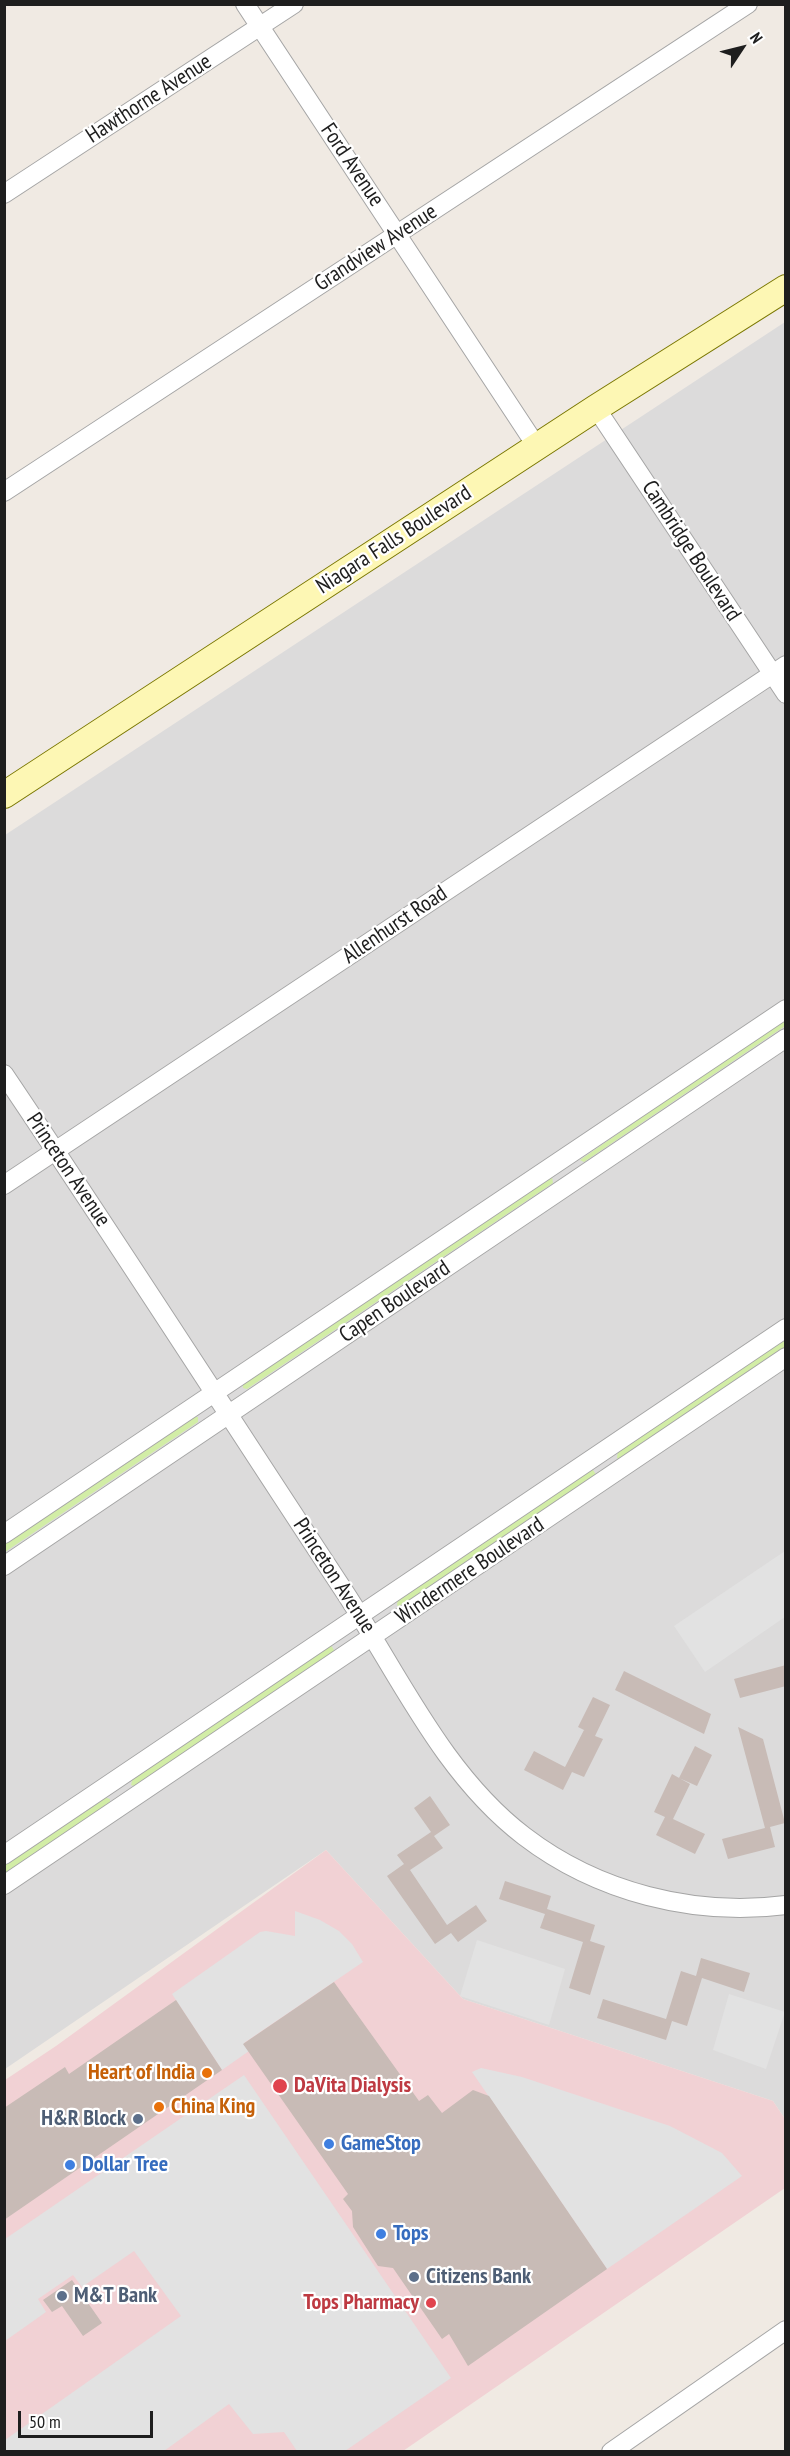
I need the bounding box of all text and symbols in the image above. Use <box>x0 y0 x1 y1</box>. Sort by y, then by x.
north arrow <box>712 18 772 78</box>
text: N <box>746 28 767 47</box>
street label: Hawthorne Avenue <box>81 49 217 149</box>
street label: Ford Avenue <box>315 118 389 212</box>
street label: Grandview Avenue <box>310 199 442 297</box>
street label: Cambridge Boulevard <box>636 476 746 626</box>
street label: Niagara Falls Boulevard <box>312 480 476 600</box>
street label: Allenhurst Road <box>338 880 452 970</box>
street label: Princeton Avenue <box>20 1108 116 1232</box>
street label: Capen Boulevard <box>335 1255 455 1349</box>
street label: Windermere Boulevard <box>391 1512 549 1630</box>
street label: Princeton Avenue <box>287 1514 381 1638</box>
place label: Heart of India <box>88 2060 195 2086</box>
marker: Heart of India <box>200 2066 214 2080</box>
place label: DaVita Dialysis <box>294 2073 411 2099</box>
marker: DaVita Dialysis <box>271 2077 289 2095</box>
place label: China King <box>171 2094 255 2120</box>
marker: China King <box>152 2100 166 2114</box>
place label: H&R Block <box>41 2106 126 2132</box>
marker: H&R Block <box>131 2112 145 2126</box>
place label: GameStop <box>341 2131 421 2157</box>
marker: GameStop <box>322 2137 336 2151</box>
place label: Dollar Tree <box>82 2152 168 2178</box>
marker: Dollar Tree <box>63 2158 77 2172</box>
place label: Tops <box>393 2221 428 2247</box>
marker: Tops <box>374 2227 388 2241</box>
place label: Citizens Bank <box>426 2264 531 2290</box>
marker: Citizens Bank <box>407 2270 421 2284</box>
place label: M&T Bank <box>74 2283 157 2309</box>
marker: M&T Bank <box>55 2289 69 2303</box>
place label: Tops Pharmacy <box>303 2290 419 2316</box>
marker: Tops Pharmacy <box>424 2296 438 2310</box>
scale bar <box>21 2399 156 2437</box>
text: 50 m <box>29 2410 61 2433</box>

